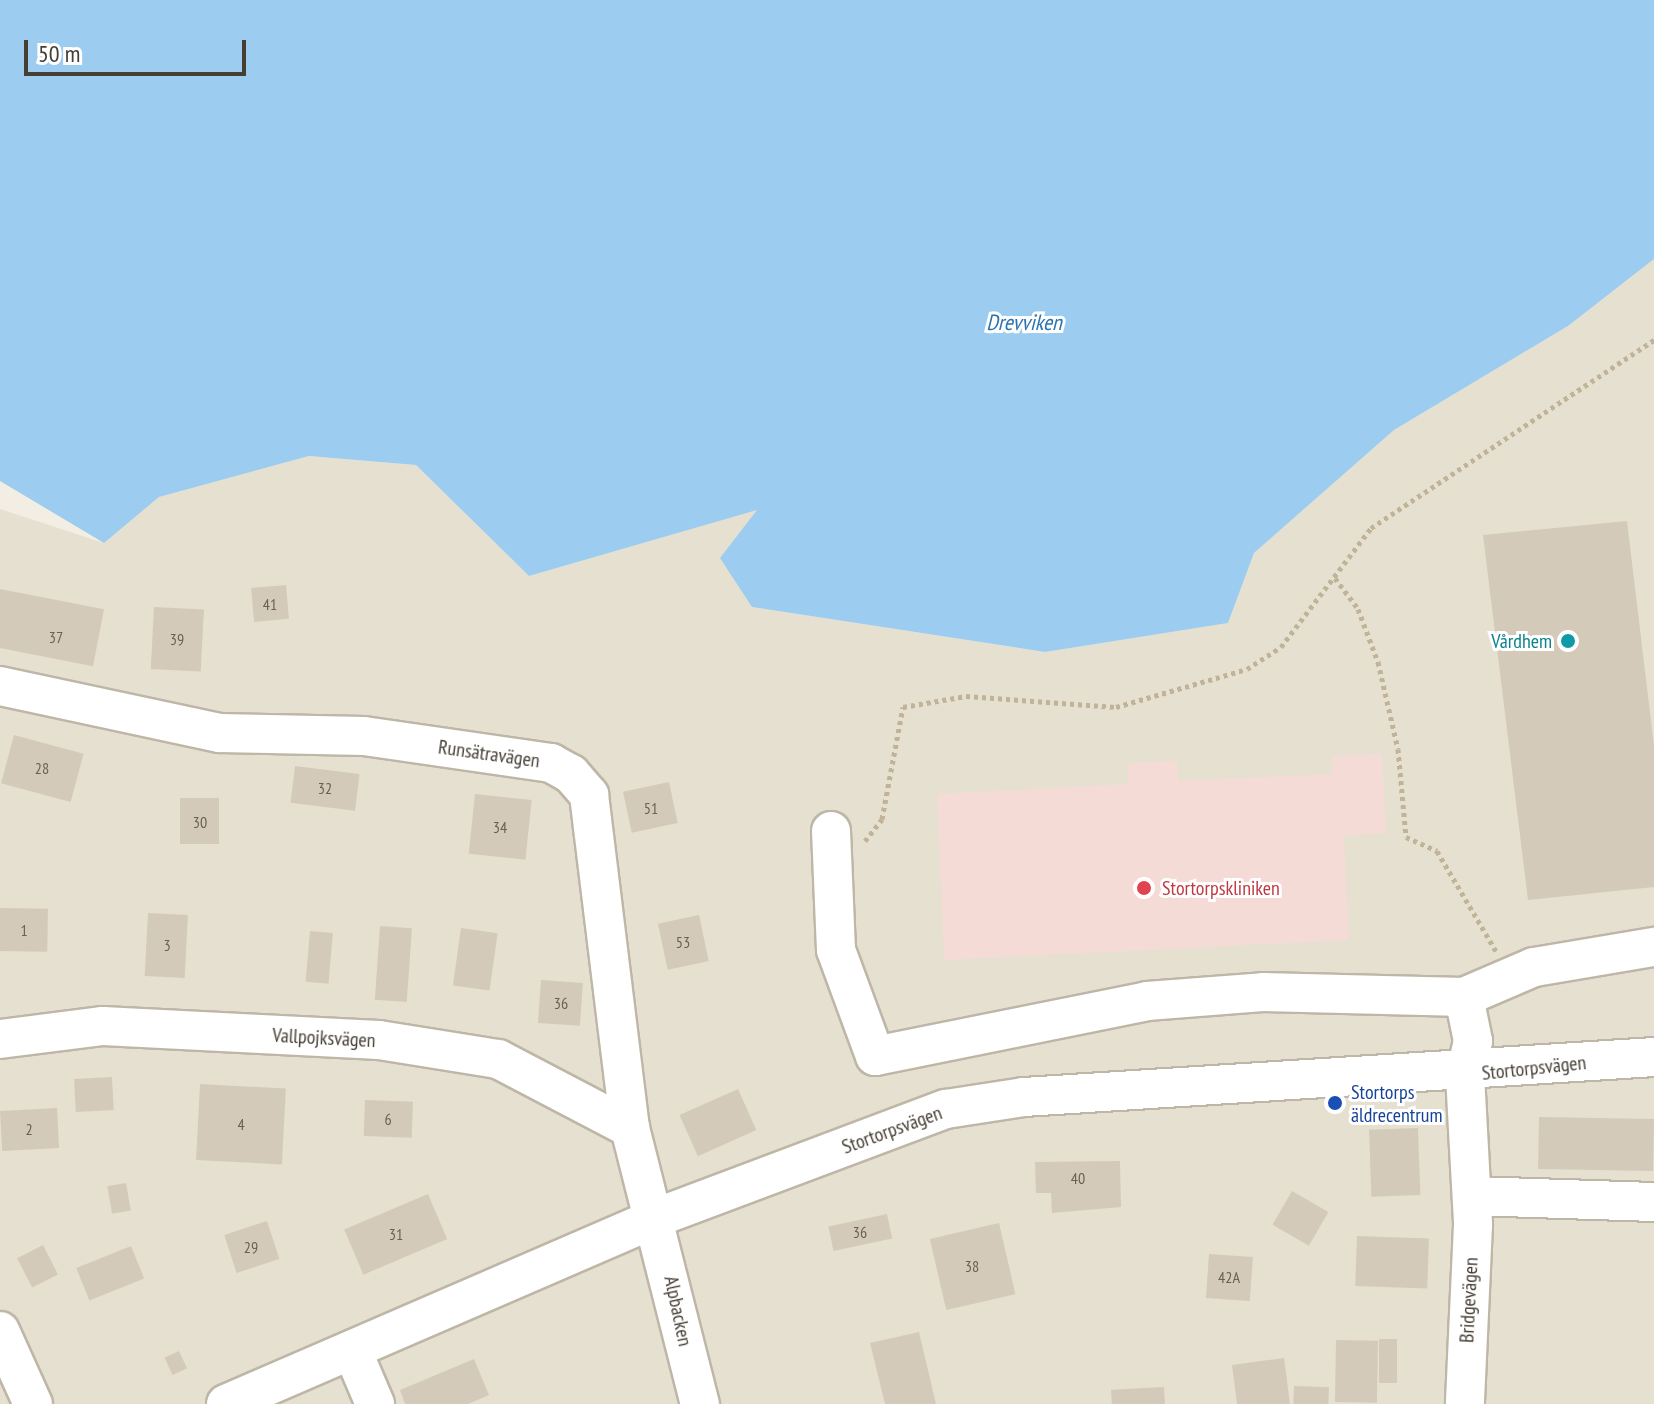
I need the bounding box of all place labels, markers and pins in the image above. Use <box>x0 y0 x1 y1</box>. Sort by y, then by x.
place label: Vårdhem <box>1491 629 1552 653</box>
marker: Vårdhem <box>1559 632 1577 650</box>
place label: Stortorpskliniken <box>1162 876 1280 900</box>
marker: Stortorpskliniken <box>1133 877 1155 899</box>
place label: Stortorps äldrecentrum <box>1351 1080 1442 1127</box>
marker: Stortorps äldrecentrum <box>1326 1094 1344 1112</box>

